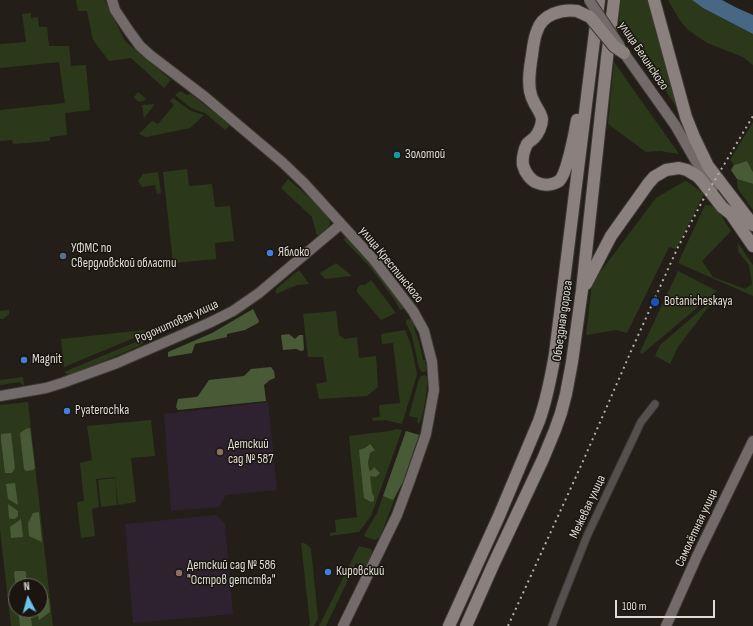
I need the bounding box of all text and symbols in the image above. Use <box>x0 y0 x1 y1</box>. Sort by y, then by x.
street label: улица Белинского <box>614 19 672 93</box>
place label: Золотой <box>405 147 445 163</box>
marker: Золотой <box>392 150 402 160</box>
street label: улица Крестинского <box>355 224 427 306</box>
place label: УФМС по Свердловской области <box>71 241 176 272</box>
place label: Яблоко <box>278 245 309 261</box>
marker: Яблоко <box>265 248 275 258</box>
marker: УФМС по Свердловской области <box>58 251 68 261</box>
street label: Объездная дорога <box>550 280 576 362</box>
place label: Botanicheskaya <box>664 294 732 310</box>
marker: Botanicheskaya <box>649 296 661 308</box>
street label: Родонитовая улица <box>133 297 221 347</box>
place label: Magnit <box>32 352 62 368</box>
marker: Magnit <box>19 355 29 365</box>
place label: Pyaterochka <box>75 403 129 419</box>
marker: Pyaterochka <box>62 406 72 416</box>
place label: Детский сад № 587 <box>228 437 273 468</box>
marker: Детский сад № 587 <box>215 447 225 457</box>
street label: Межевая улица <box>567 473 609 541</box>
street label: Самолётная улица <box>672 487 722 569</box>
place label: Детский сад № 586 "Остров детства" <box>187 558 276 589</box>
place label: Кировский <box>336 564 384 580</box>
marker: Кировский <box>323 567 333 577</box>
marker: Детский сад № 586 "Остров детства" <box>174 568 184 578</box>
north arrow <box>8 578 48 618</box>
text: N <box>23 580 30 593</box>
scale bar <box>617 592 717 618</box>
text: 100 m <box>622 599 647 614</box>

